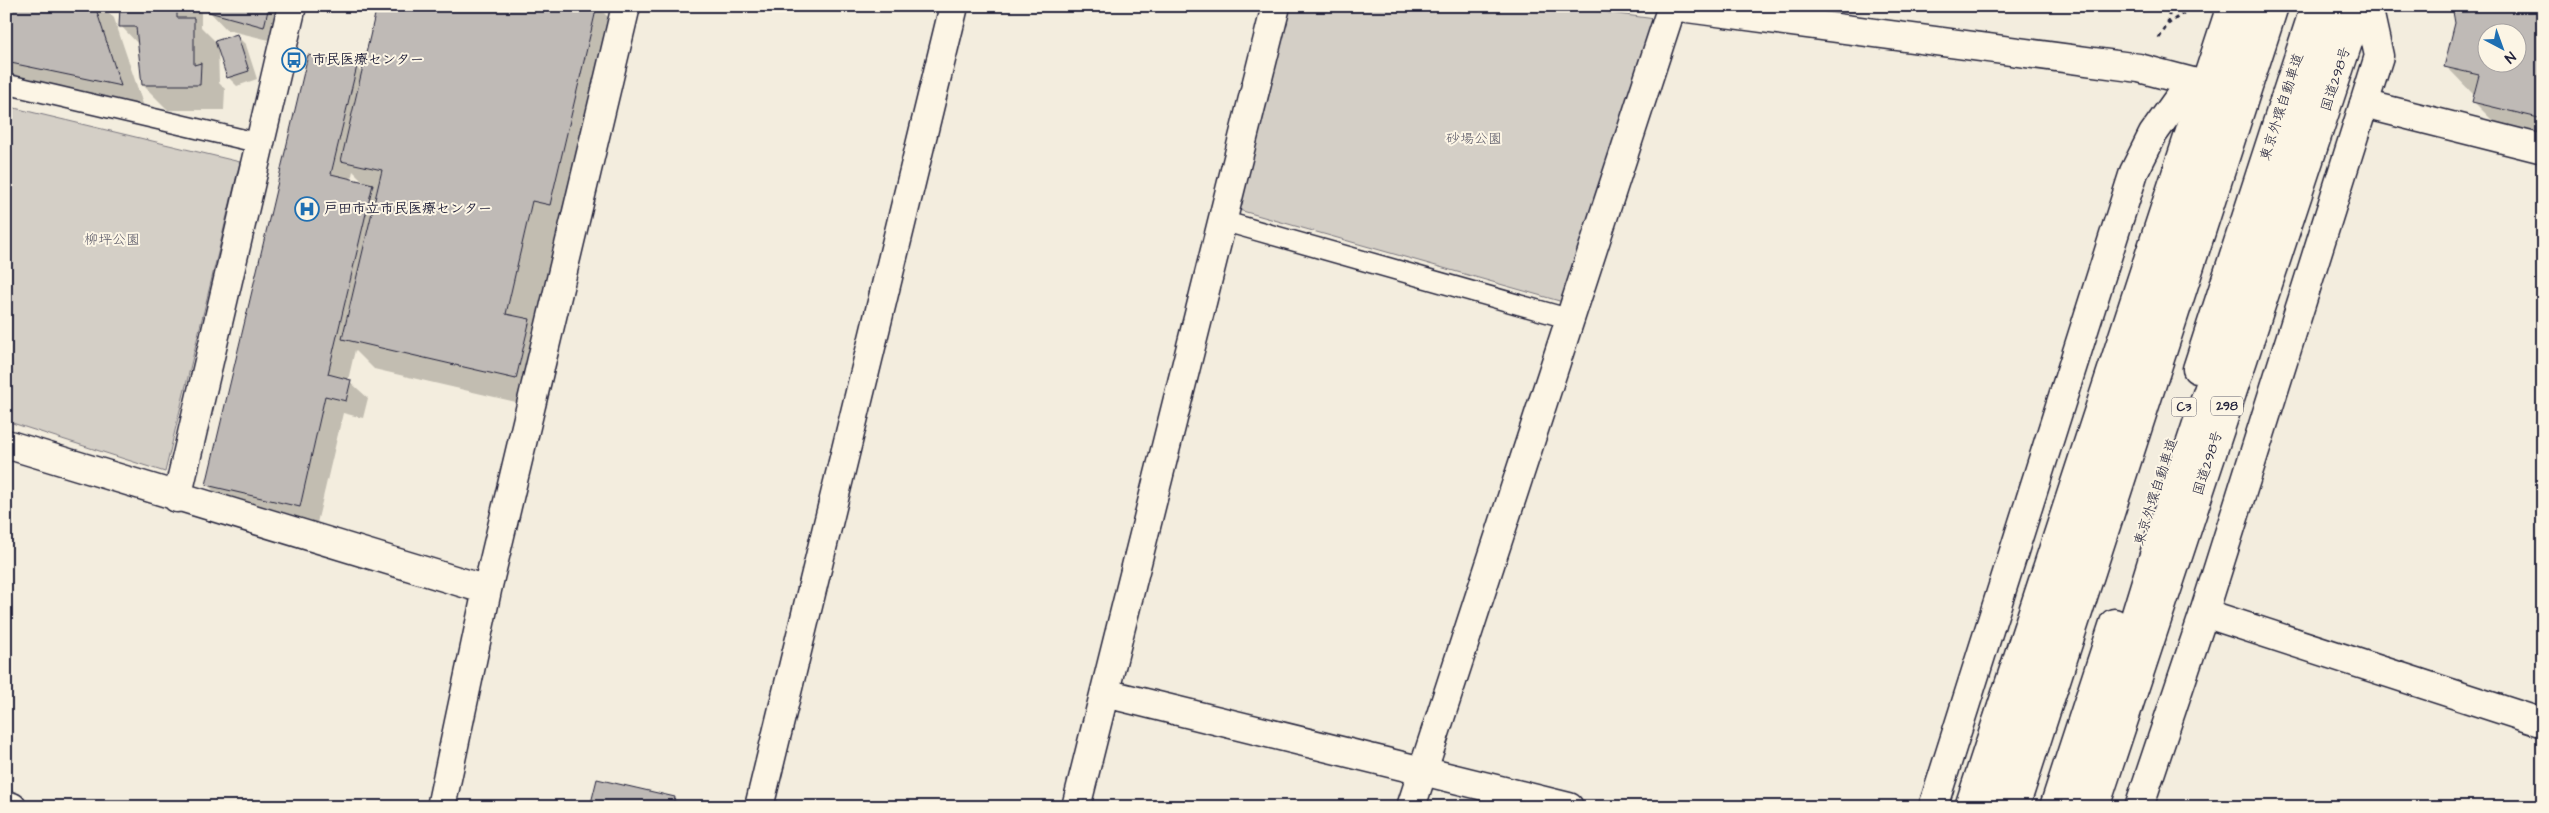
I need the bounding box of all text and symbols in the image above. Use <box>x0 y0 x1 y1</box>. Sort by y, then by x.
north arrow <box>2476 22 2526 72</box>
street label: 国道298号 <box>2316 44 2356 114</box>
bus stop icon: 市民医療センター <box>281 47 307 73</box>
text: N <box>2500 47 2520 68</box>
place label: 市民医療センター <box>312 50 424 70</box>
street label: 東京外環自動車道 <box>2255 51 2309 163</box>
park label: 砂場公園 <box>1446 129 1502 149</box>
hospital icon: 戸田市立市民医療センター <box>294 196 320 222</box>
place label: 戸田市立市民医療センター <box>324 199 492 219</box>
park label: 柳坪公園 <box>84 230 140 250</box>
road number: 298 <box>2211 396 2243 416</box>
road number: C3 <box>2172 398 2196 417</box>
street label: 国道298号 <box>2188 428 2228 498</box>
street label: 東京外環自動車道 <box>2129 436 2183 548</box>

